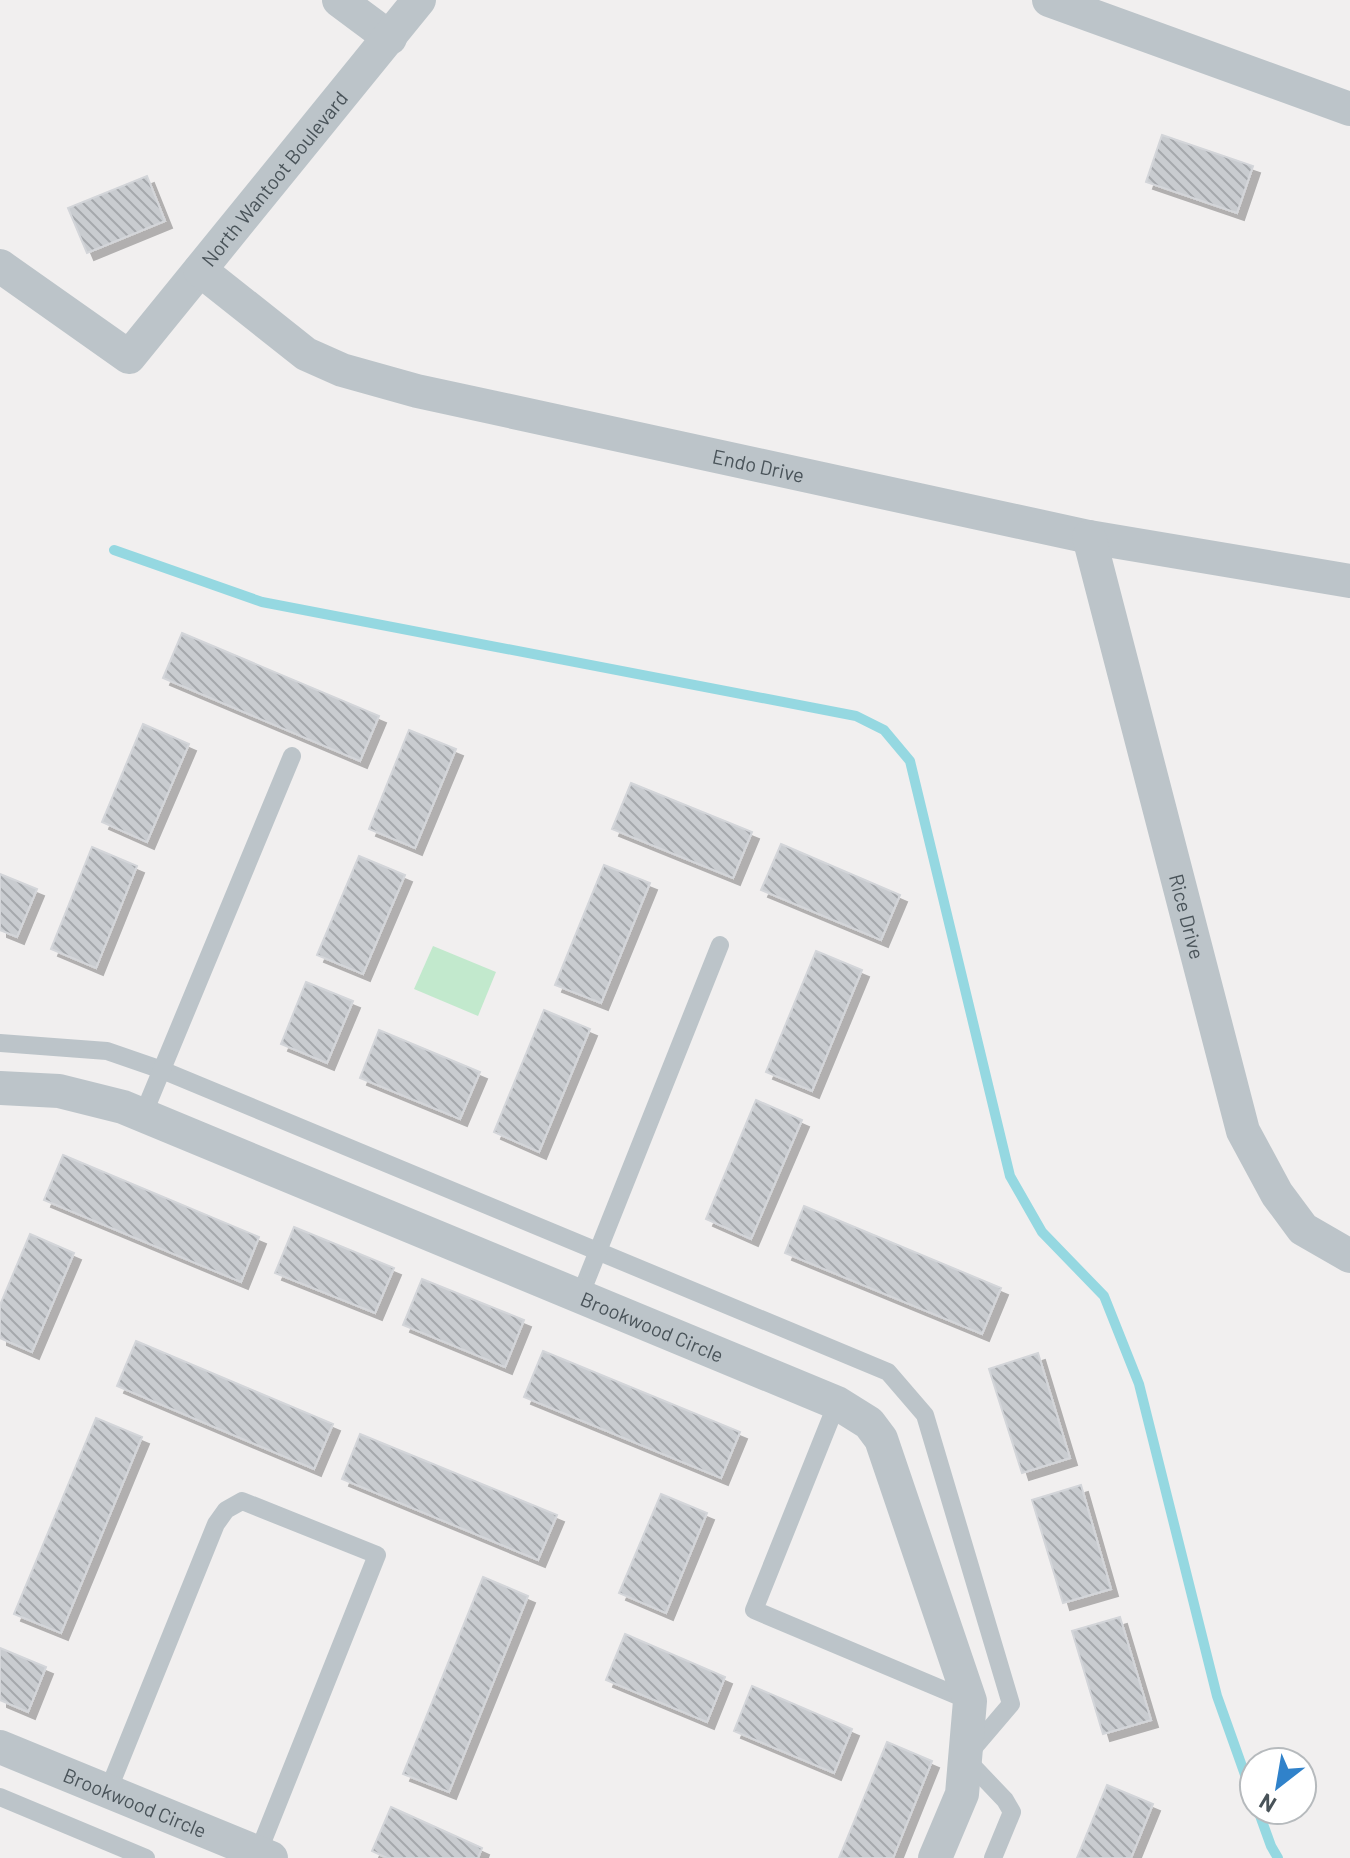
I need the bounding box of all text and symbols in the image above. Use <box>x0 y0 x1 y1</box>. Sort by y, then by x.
street label: North Wantoot Boulevard <box>196 86 352 271</box>
street label: Endo Drive <box>710 444 807 487</box>
street label: Rice Drive <box>1165 871 1210 962</box>
street label: Brookwood Circle <box>577 1286 727 1367</box>
north arrow <box>1238 1746 1318 1826</box>
street label: Brookwood Circle <box>60 1762 210 1842</box>
text: N <box>1254 1789 1280 1819</box>

